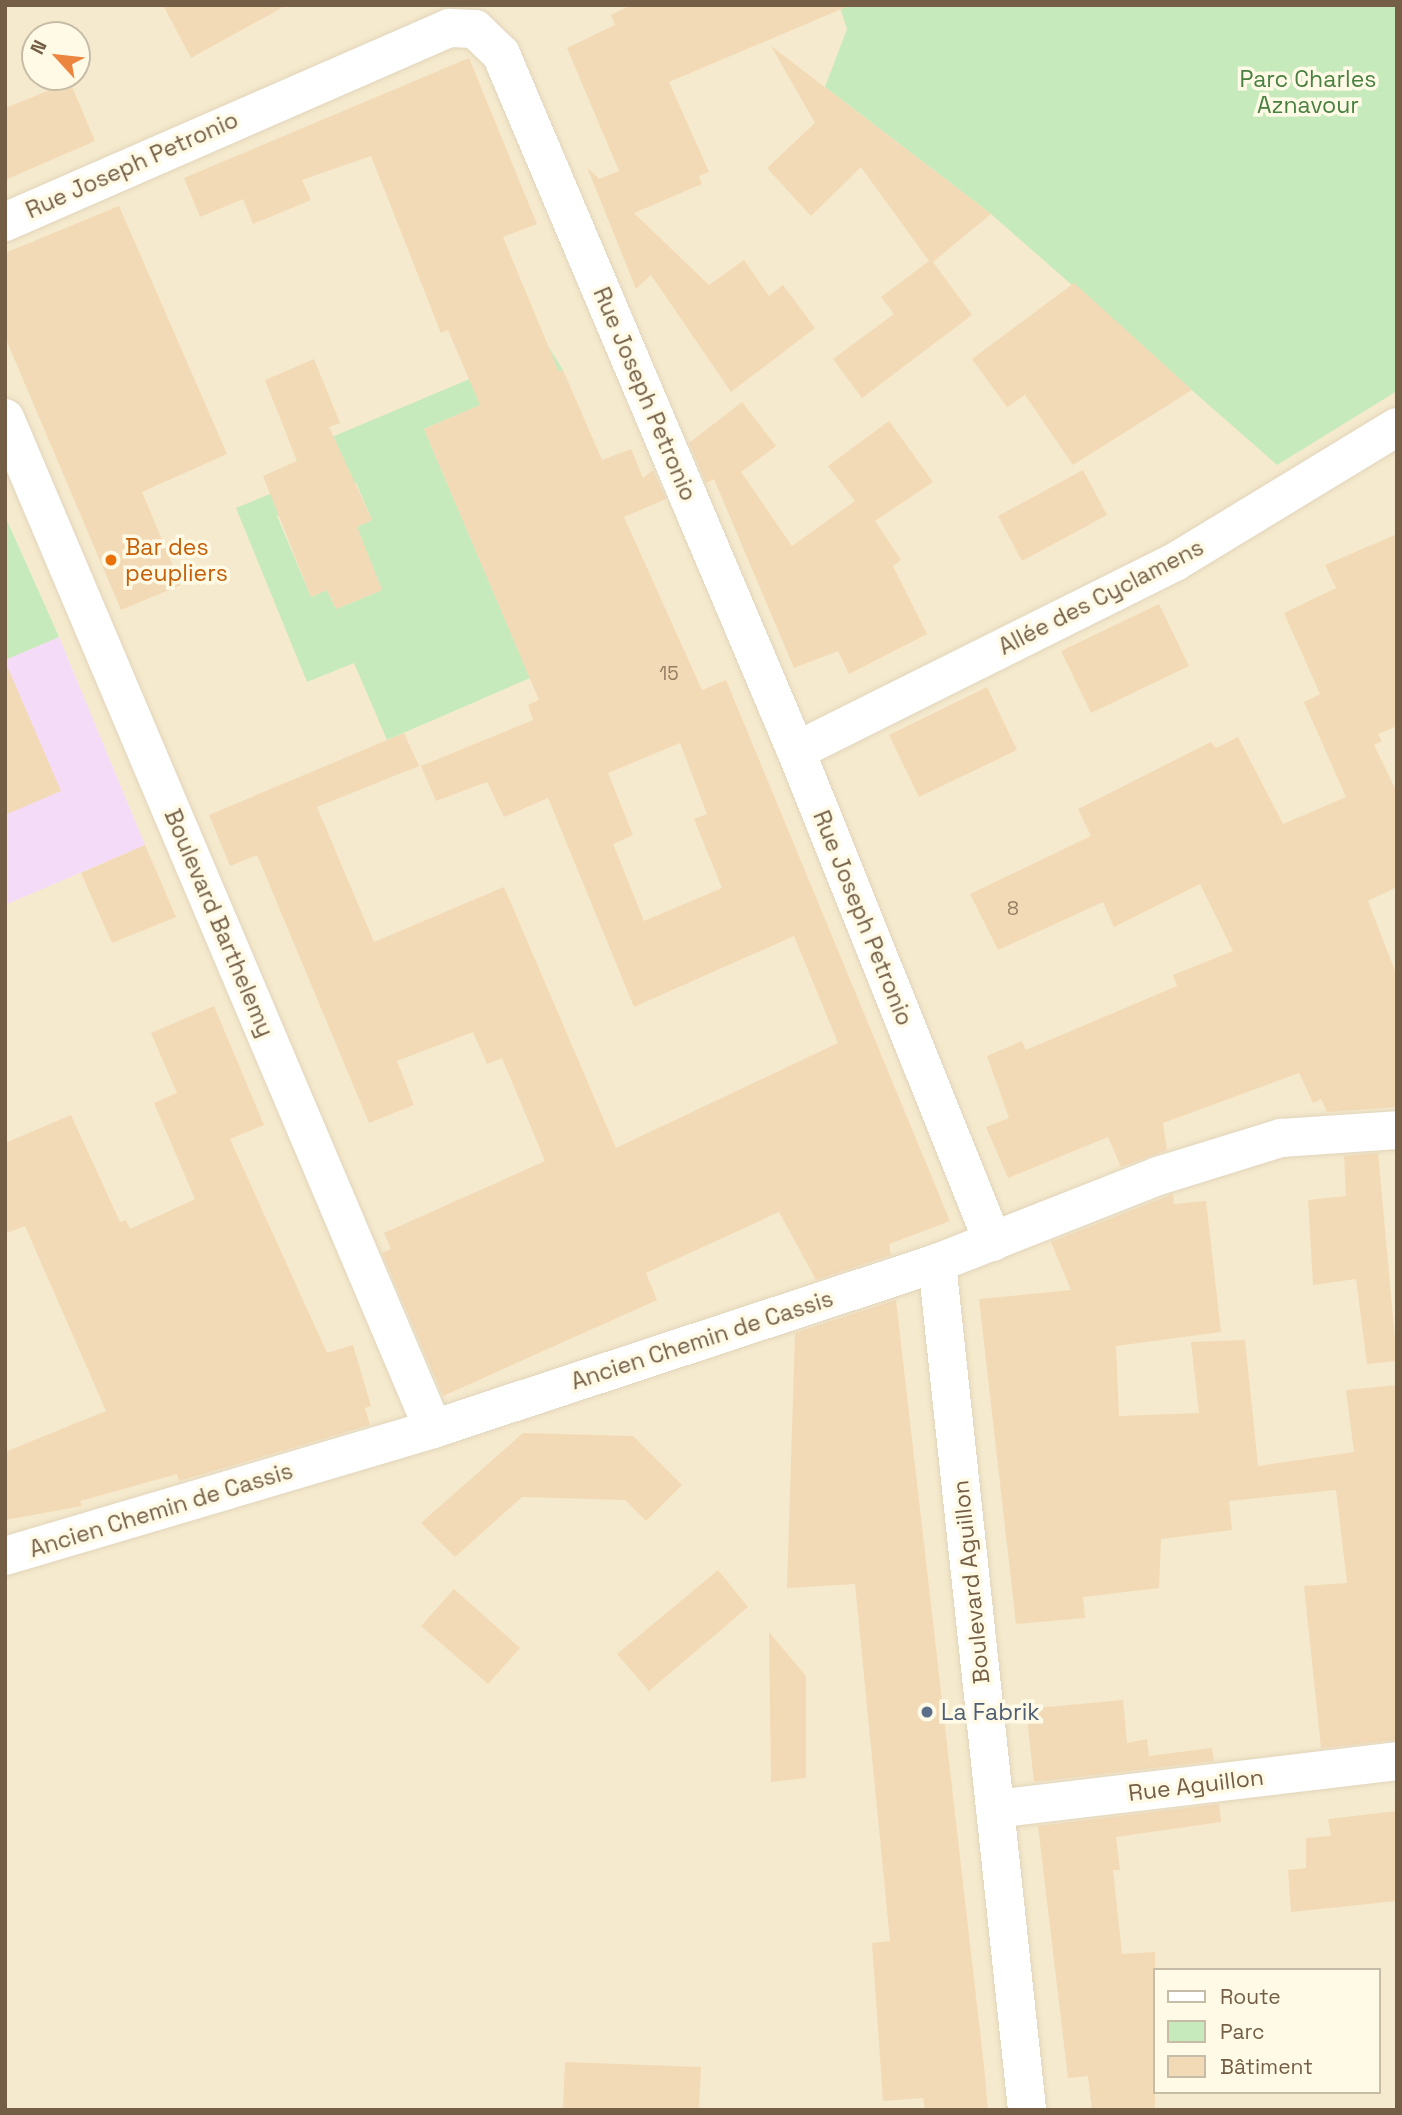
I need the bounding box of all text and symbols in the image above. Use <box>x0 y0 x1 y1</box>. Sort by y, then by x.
north arrow <box>21 21 91 91</box>
text: N <box>25 36 53 59</box>
park label: Parc Charles Aznavour <box>1240 65 1376 119</box>
street label: Rue Joseph Petronio <box>22 106 242 224</box>
street label: Rue Joseph Petronio <box>587 283 703 505</box>
place label: Bar des peupliers <box>125 533 228 587</box>
street label: Allée des Cyclamens <box>994 533 1208 661</box>
marker: Bar des peupliers <box>103 552 119 568</box>
house number: 15 <box>659 663 679 685</box>
street label: Boulevard Barthelemy <box>158 805 280 1041</box>
street label: Rue Joseph Petronio <box>807 806 919 1030</box>
house number: 8 <box>1007 898 1019 920</box>
street label: Ancien Chemin de Cassis <box>568 1285 836 1395</box>
street label: Ancien Chemin de Cassis <box>26 1457 296 1563</box>
street label: Boulevard Aguillon <box>947 1479 995 1685</box>
place label: La Fabrik <box>941 1698 1040 1726</box>
marker: La Fabrik <box>919 1704 935 1720</box>
street label: Rue Aguillon <box>1126 1763 1266 1807</box>
legend <box>1154 1968 1381 2094</box>
text: Route <box>1220 1983 1281 2010</box>
text: Parc <box>1220 2018 1265 2045</box>
text: Bâtiment <box>1220 2053 1313 2080</box>

